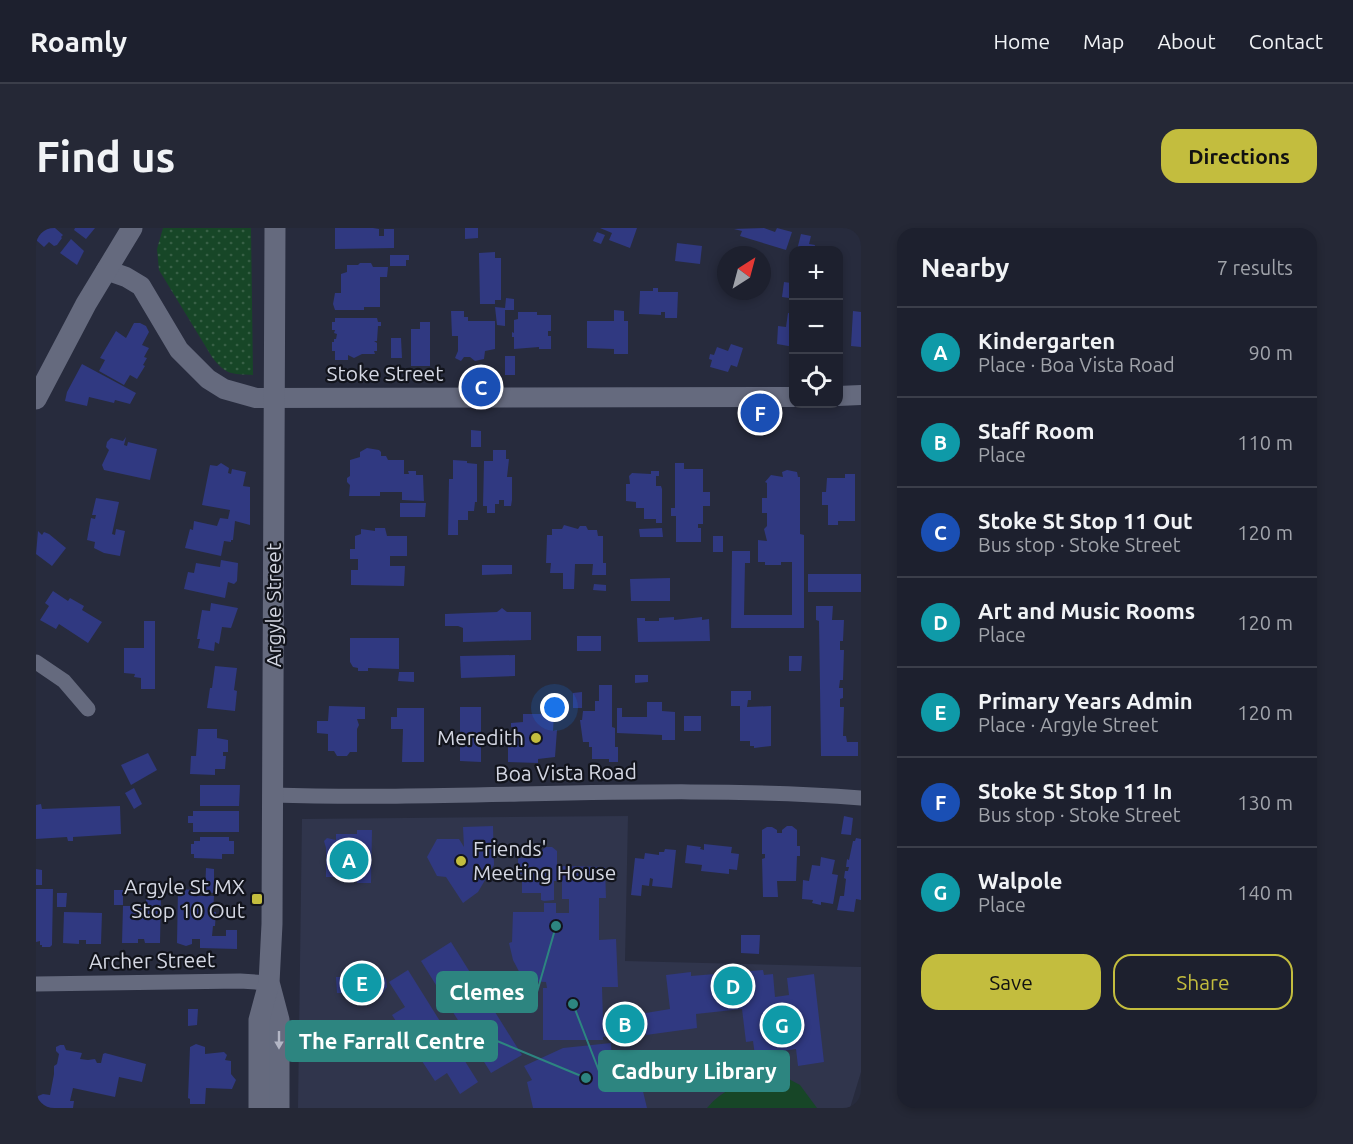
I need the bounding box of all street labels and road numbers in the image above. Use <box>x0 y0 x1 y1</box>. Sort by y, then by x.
street label: Stoke Street <box>327 361 443 385</box>
street label: Argyle Street <box>261 543 285 667</box>
street label: Boa Vista Road <box>495 759 637 785</box>
street label: Archer Street <box>89 947 215 973</box>

